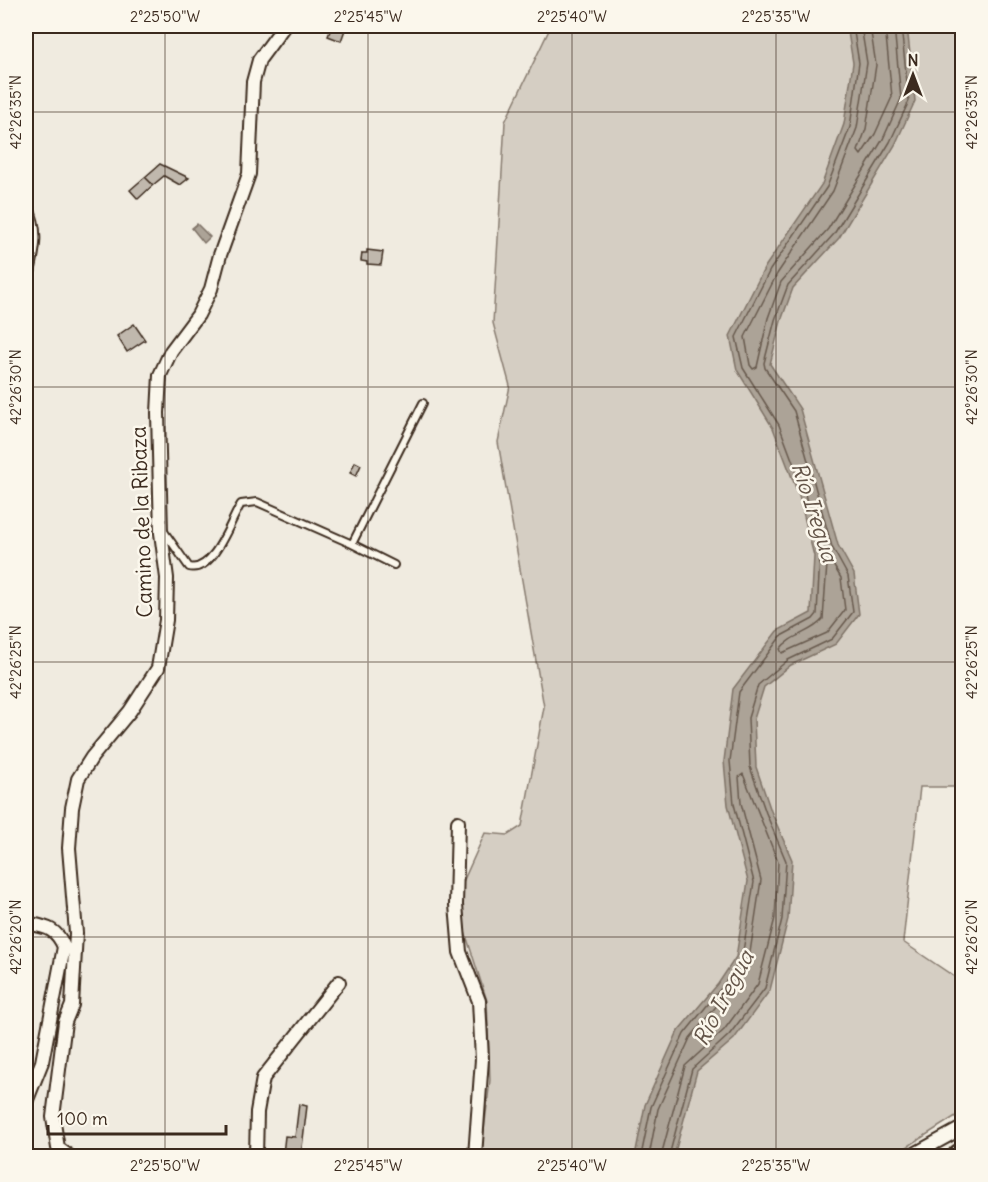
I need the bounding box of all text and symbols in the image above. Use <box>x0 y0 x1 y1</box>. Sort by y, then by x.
text: 2°25'50"W <box>130 7 200 26</box>
text: 2°25'45"W <box>334 7 403 26</box>
text: 2°25'40"W <box>537 7 607 26</box>
text: 2°25'35"W <box>742 7 811 26</box>
north arrow <box>883 45 943 105</box>
text: N <box>907 50 919 70</box>
text: 42°26'35"N <box>6 75 25 149</box>
text: 42°26'35"N <box>962 75 981 149</box>
text: 42°26'30"N <box>6 349 25 425</box>
text: 42°26'30"N <box>962 349 981 425</box>
street label: Camino de la Ribaza <box>125 426 158 618</box>
water label: Río Iregua <box>786 458 845 567</box>
text: 42°26'25"N <box>6 625 25 699</box>
text: 42°26'25"N <box>962 625 981 699</box>
text: 42°26'20"N <box>6 899 25 975</box>
text: 42°26'20"N <box>962 899 981 975</box>
water label: Río Iregua <box>686 944 760 1050</box>
scale bar <box>48 1098 226 1136</box>
text: 100 m <box>57 1107 108 1130</box>
text: 2°25'50"W <box>130 1156 200 1175</box>
text: 2°25'45"W <box>334 1156 403 1175</box>
text: 2°25'40"W <box>537 1156 607 1175</box>
text: 2°25'35"W <box>742 1156 811 1175</box>

